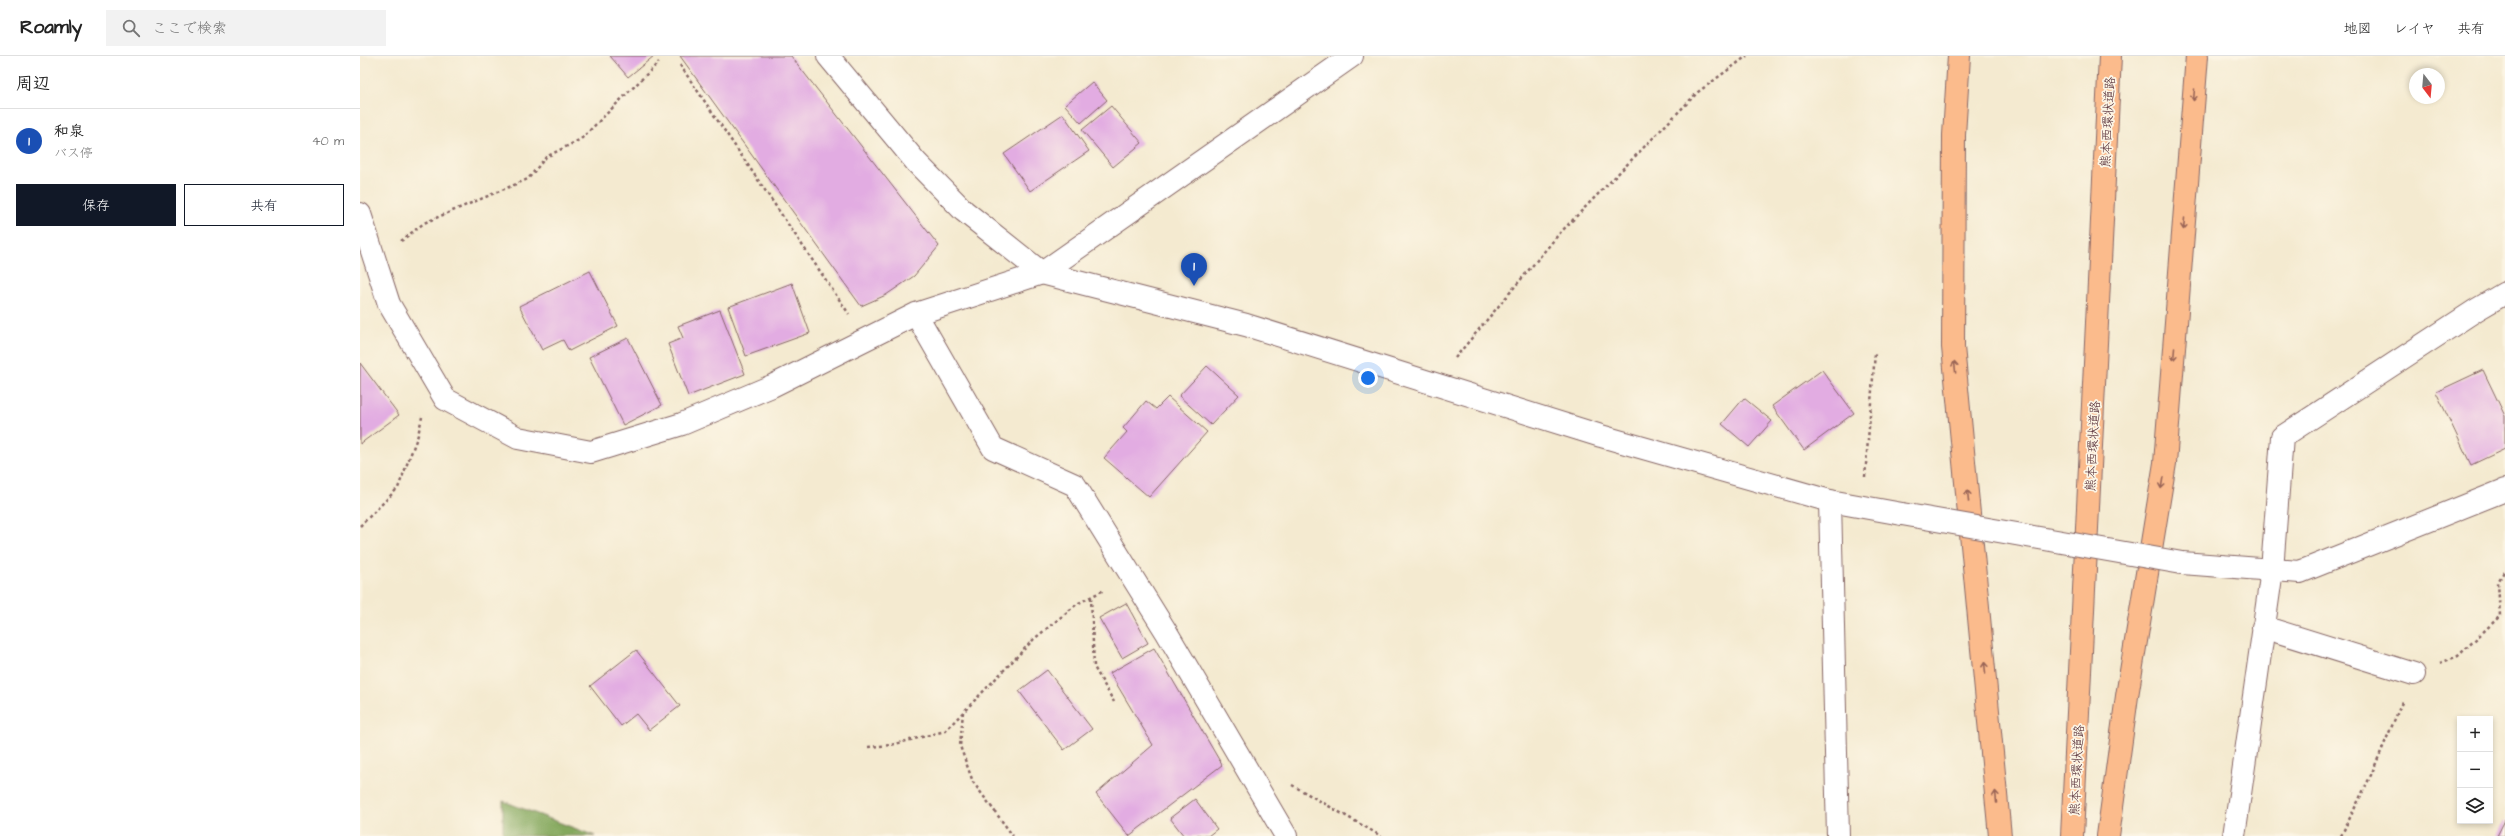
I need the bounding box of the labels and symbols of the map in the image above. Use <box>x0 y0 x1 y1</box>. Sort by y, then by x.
north arrow <box>2409 68 2445 104</box>
street label: 熊本西環状道路 <box>2097 76 2119 168</box>
one-way arrow <box>2191 88 2198 101</box>
one-way arrow <box>2181 217 2188 230</box>
pin: 1 <box>1181 253 1207 286</box>
one-way arrow <box>2170 347 2177 360</box>
one-way arrow <box>1952 361 1959 374</box>
your location <box>1358 368 1378 388</box>
street label: 熊本西環状道路 <box>2082 400 2104 492</box>
one-way arrow <box>2158 477 2166 490</box>
one-way arrow <box>1965 490 1972 503</box>
one-way arrow <box>1981 662 1988 675</box>
street label: 熊本西環状道路 <box>2066 724 2088 816</box>
one-way arrow <box>1992 791 2000 804</box>

